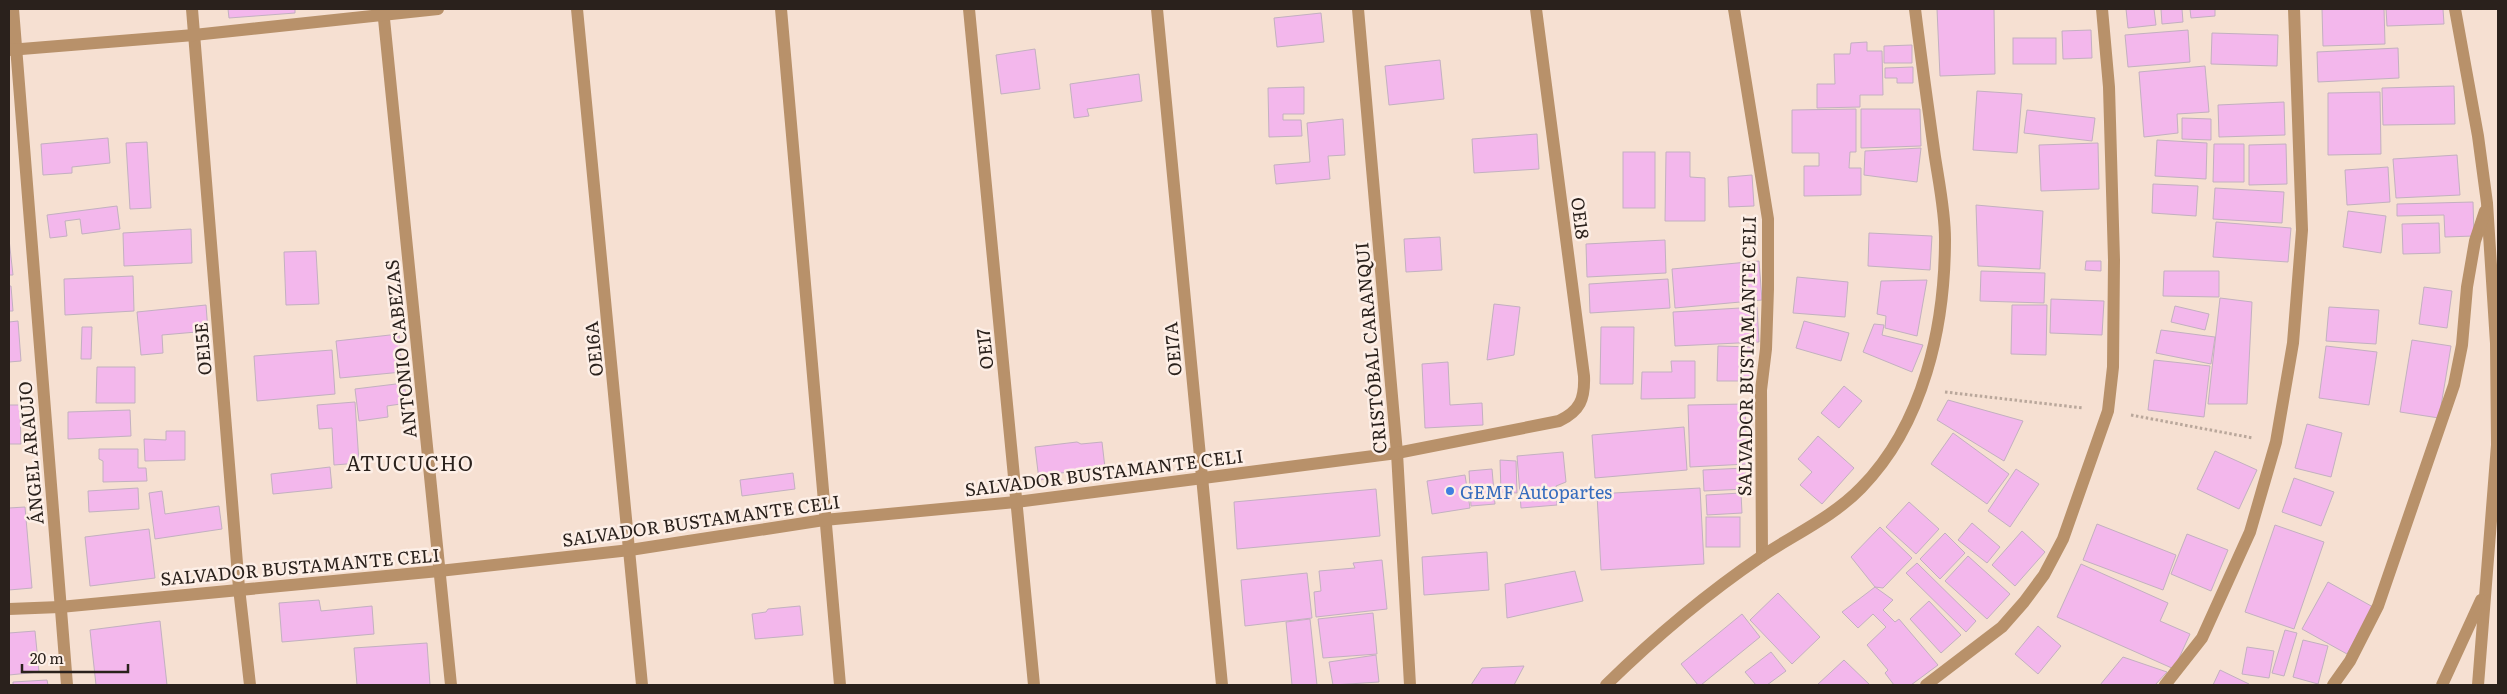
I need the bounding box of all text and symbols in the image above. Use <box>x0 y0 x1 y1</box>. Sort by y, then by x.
street label: OE18 <box>1565 195 1597 241</box>
street label: SALVADOR BUSTAMANTE CELI <box>1730 216 1762 496</box>
street label: CRISTÓBAL CARANQUI <box>1347 241 1393 455</box>
street label: ANTONIO CABEZAS <box>377 258 423 440</box>
street label: OE16A <box>577 320 609 378</box>
street label: OE15E <box>186 321 218 377</box>
street label: OE17A <box>1156 321 1188 377</box>
street label: OE17 <box>968 327 1000 371</box>
street label: ÁNGEL ARAUJO <box>10 380 50 526</box>
street label: SALVADOR BUSTAMANTE CELI <box>963 442 1245 502</box>
district label: ATUCUCHO <box>346 447 474 477</box>
place label: GEMF Autopartes <box>1460 478 1612 505</box>
marker: GEMF Autopartes <box>1444 485 1456 497</box>
street label: SALVADOR BUSTAMANTE CELI <box>560 487 842 553</box>
street label: SALVADOR BUSTAMANTE CELI <box>159 540 441 592</box>
scale bar <box>22 642 129 674</box>
text: 20 m <box>30 646 64 669</box>

